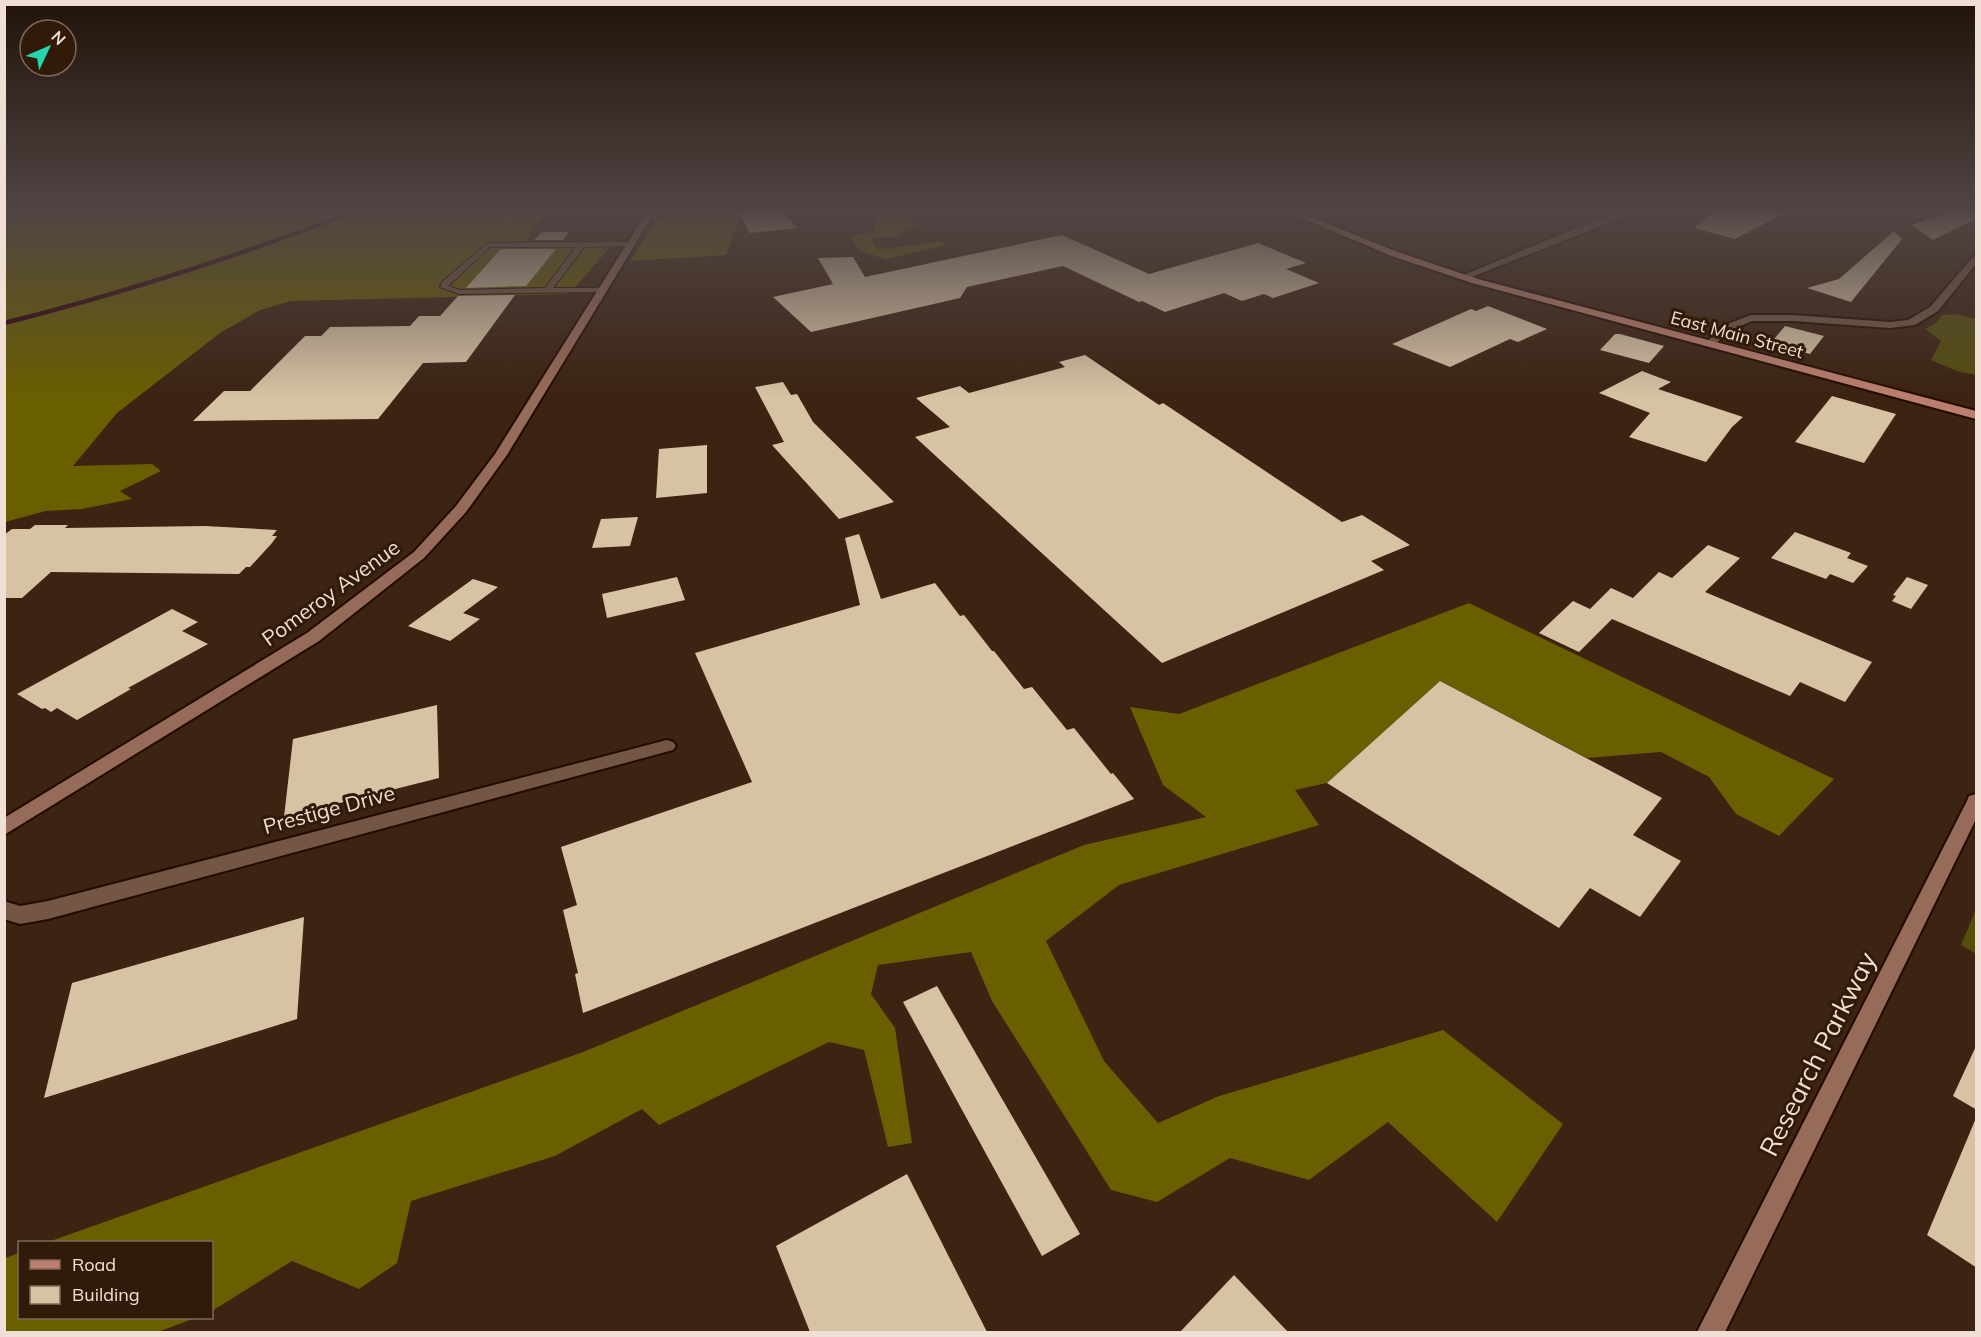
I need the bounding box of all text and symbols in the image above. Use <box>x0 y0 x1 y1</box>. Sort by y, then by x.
north arrow <box>18 18 78 78</box>
text: N <box>47 26 70 49</box>
street label: East Main Street <box>1668 306 1806 363</box>
street label: Pomeroy Avenue <box>256 533 404 651</box>
street label: Prestige Drive <box>260 779 397 839</box>
street label: Research Parkway <box>1752 946 1883 1161</box>
legend <box>18 1241 213 1319</box>
text: Road <box>72 1253 116 1276</box>
text: Building <box>72 1283 140 1306</box>

